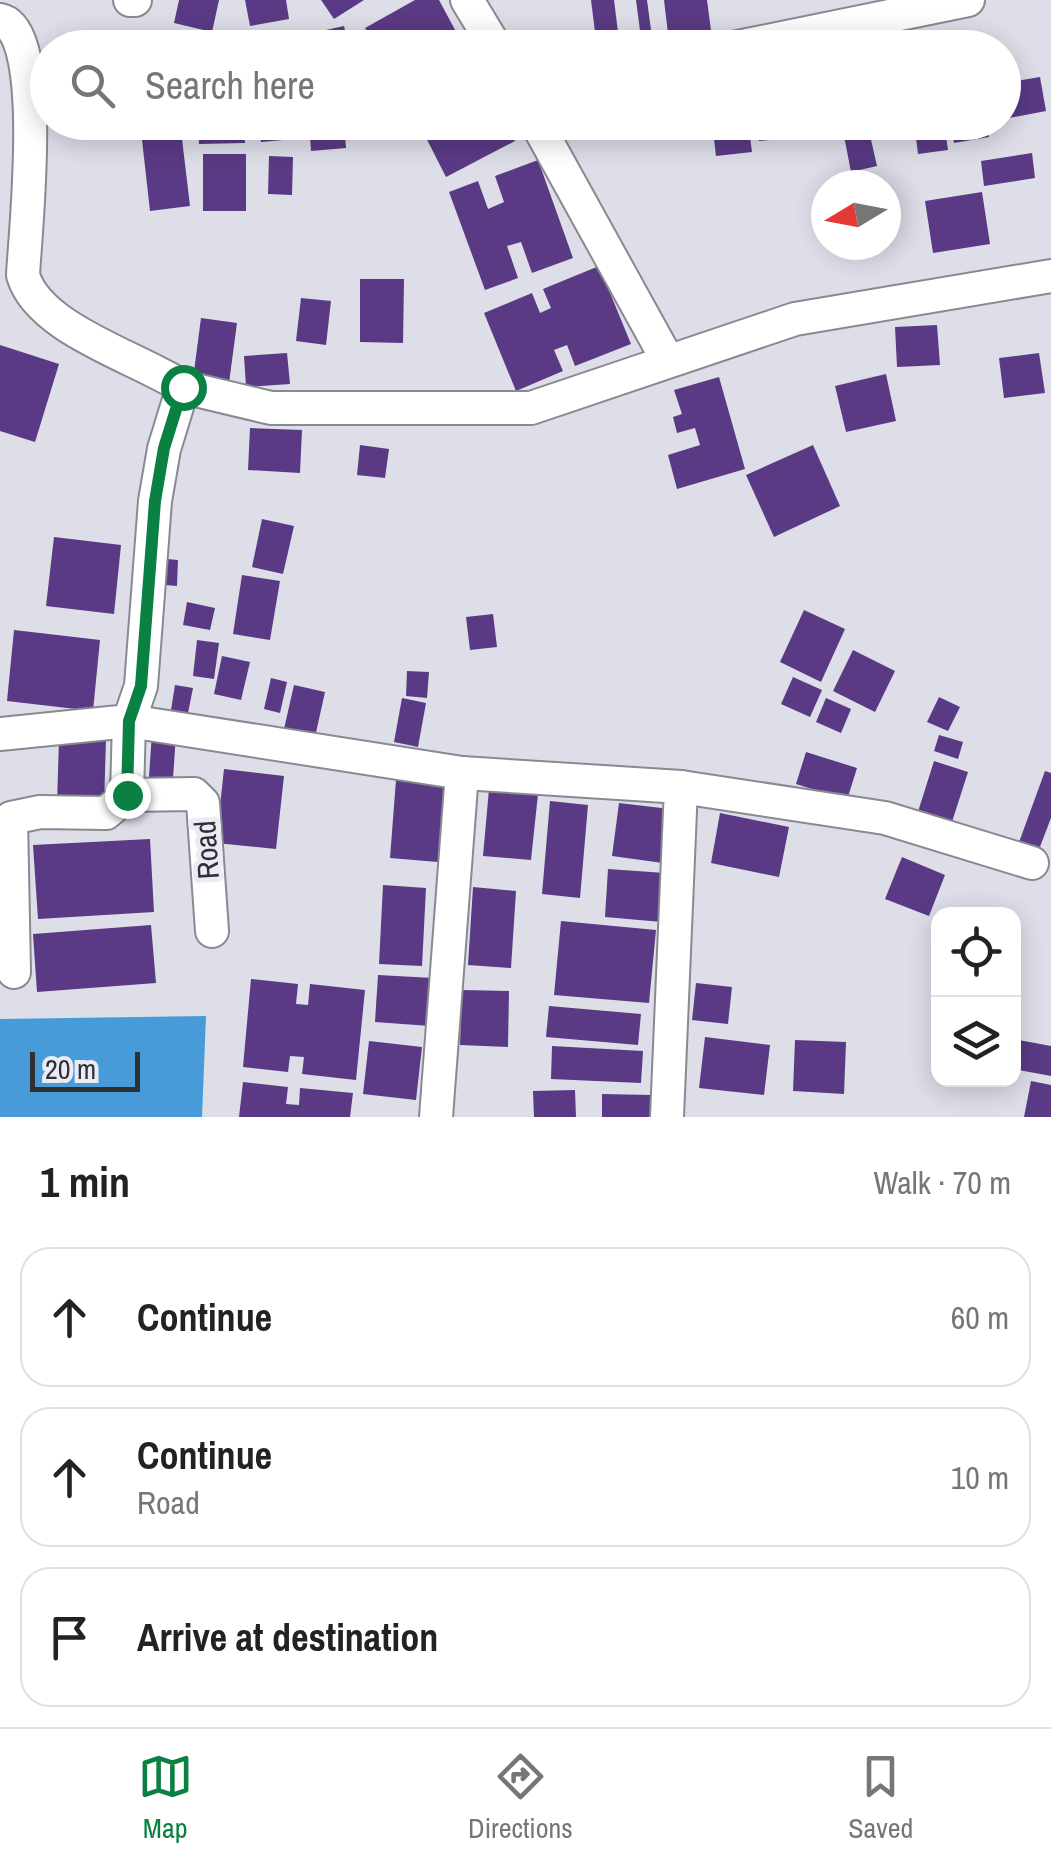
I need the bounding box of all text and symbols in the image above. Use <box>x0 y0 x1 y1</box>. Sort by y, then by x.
search box <box>30 30 1021 140</box>
icon: search <box>65 58 120 113</box>
text: Search here <box>145 60 315 111</box>
north arrow <box>811 170 901 260</box>
route start <box>161 365 207 411</box>
route end <box>105 773 151 819</box>
street label: Road <box>184 819 228 881</box>
map controls <box>931 907 1021 1087</box>
button: locate <box>931 907 1021 997</box>
button: layers <box>931 997 1021 1087</box>
scale bar <box>30 1047 140 1092</box>
text: 20 m <box>45 1050 96 1088</box>
text: 1 min <box>40 1154 130 1210</box>
text: Walk · 70 m <box>873 1161 1011 1204</box>
icon: ahead <box>42 1290 97 1345</box>
text: Continue <box>137 1292 272 1343</box>
text: 60 m <box>951 1296 1009 1339</box>
text: Continue <box>137 1430 272 1481</box>
icon: ahead <box>42 1450 97 1505</box>
text: 10 m <box>951 1456 1009 1499</box>
text: Road <box>137 1481 200 1524</box>
icon: arrive <box>42 1610 97 1665</box>
text: Arrive at destination <box>137 1612 438 1663</box>
tab: Map <box>138 1749 193 1847</box>
tab: Directions <box>468 1749 573 1847</box>
tab: Saved <box>848 1749 913 1847</box>

